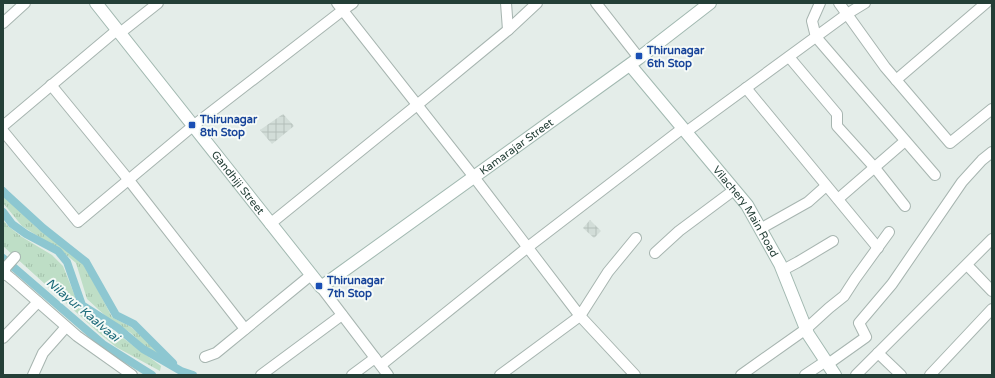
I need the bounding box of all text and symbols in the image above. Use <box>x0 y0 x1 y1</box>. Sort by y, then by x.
place label: Thirunagar 6th Stop <box>646 44 705 71</box>
marker: Thirunagar 6th Stop <box>634 51 644 61</box>
place label: Thirunagar 8th Stop <box>199 113 258 140</box>
street label: Kamarajar Street <box>477 116 556 178</box>
marker: Thirunagar 8th Stop <box>187 120 197 130</box>
street label: Gandhiji Street <box>209 148 267 217</box>
street label: Vilachery Main Road <box>710 163 781 260</box>
place label: Thirunagar 7th Stop <box>326 274 385 301</box>
water label: Nilayur Kaalvaai <box>44 275 124 346</box>
marker: Thirunagar 7th Stop <box>314 281 324 291</box>

